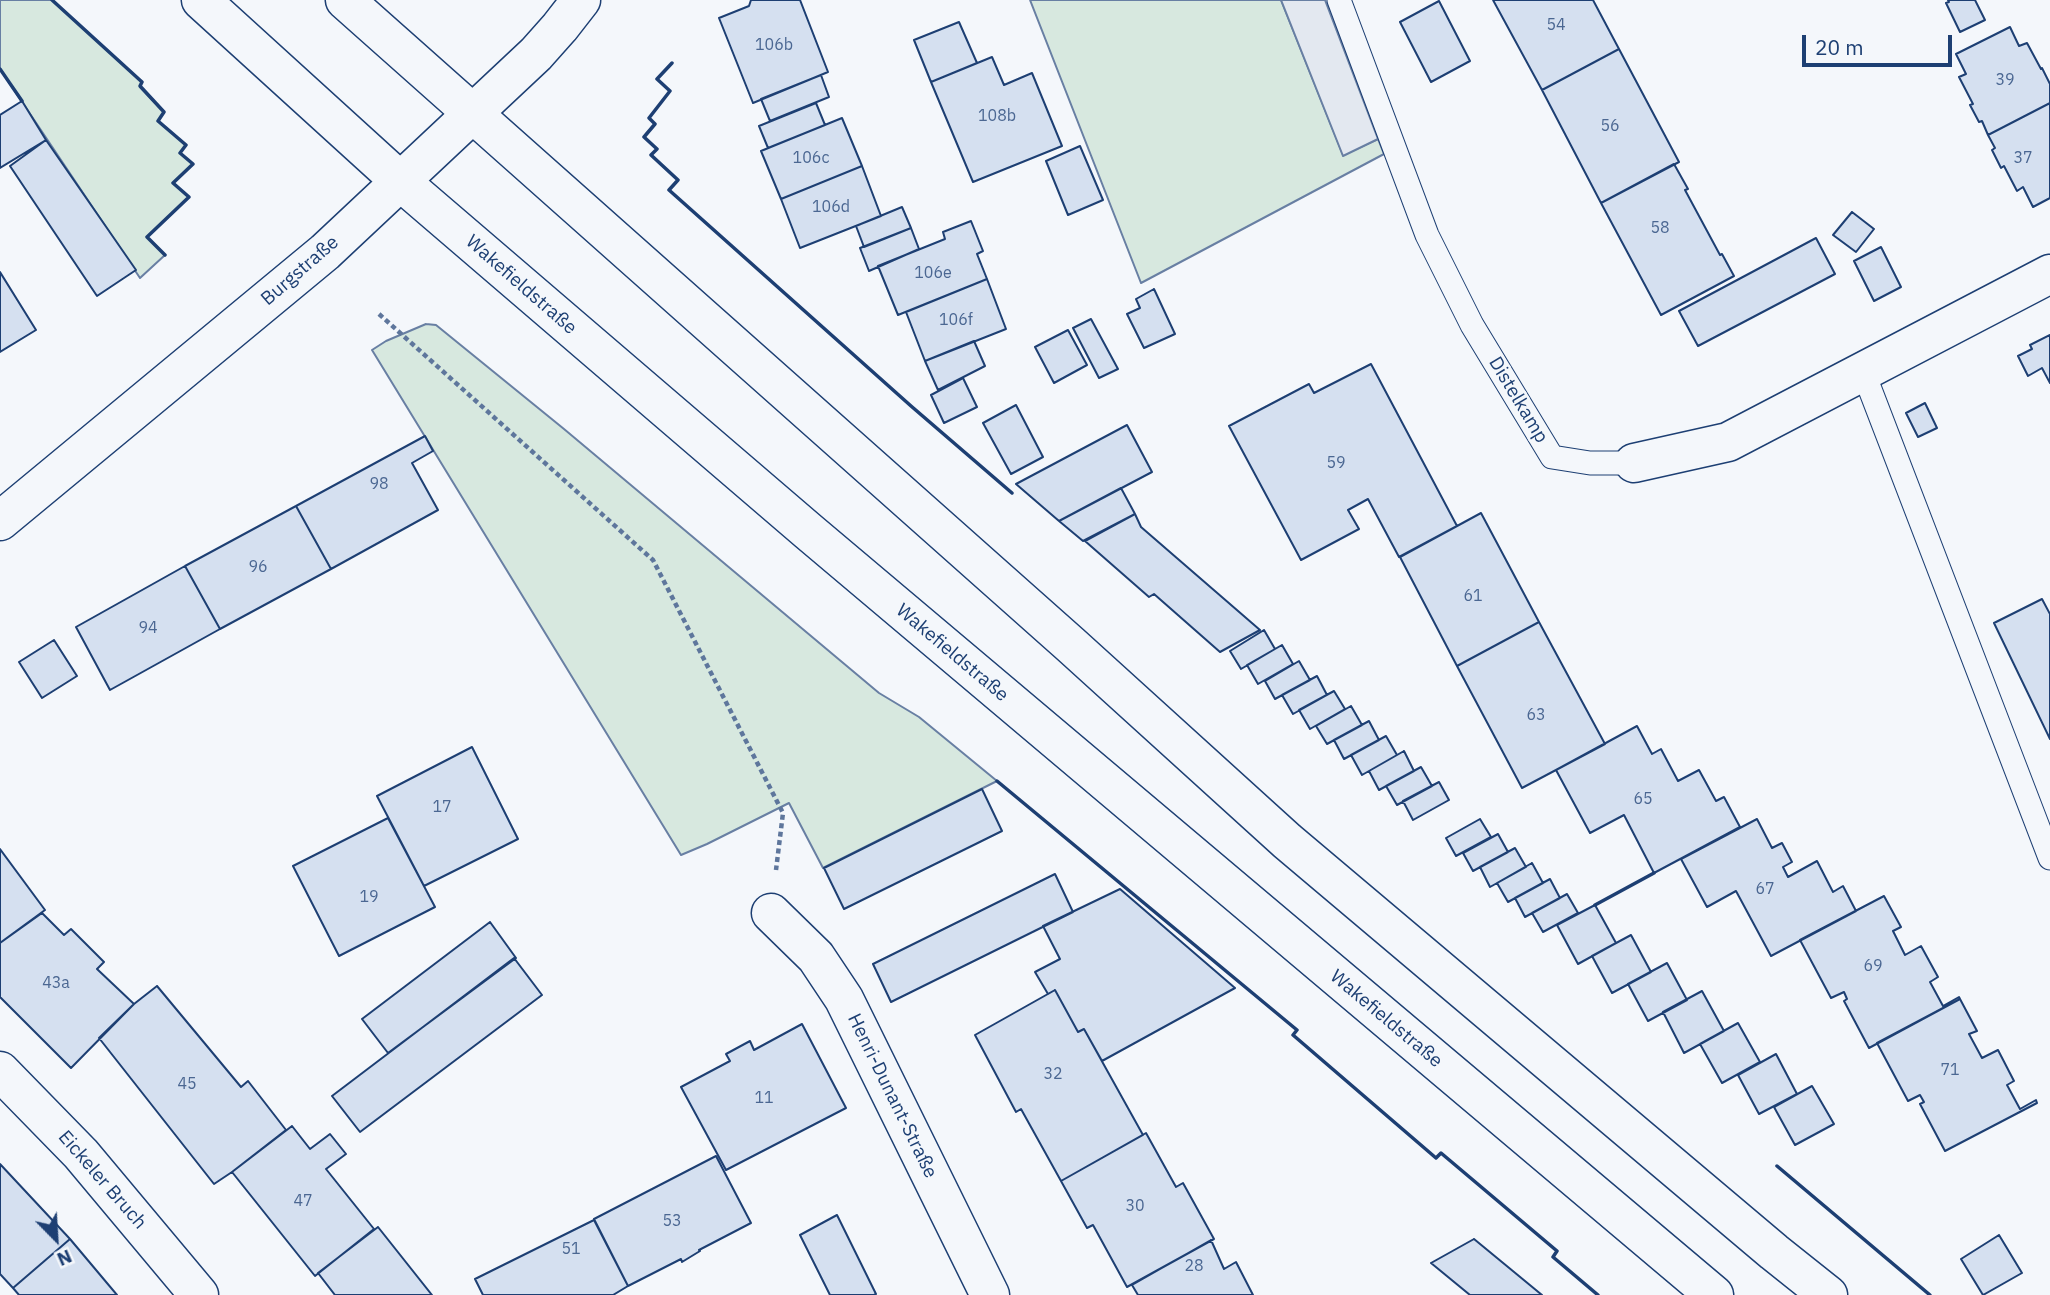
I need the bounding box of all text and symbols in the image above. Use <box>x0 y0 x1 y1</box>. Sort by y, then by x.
house number: 54 <box>1546 15 1566 35</box>
scale bar <box>1805 21 1955 65</box>
text: 20 m <box>1815 33 1864 61</box>
house number: 106b <box>755 35 793 55</box>
house number: 39 <box>1995 70 2015 90</box>
house number: 108b <box>978 106 1016 126</box>
house number: 56 <box>1600 116 1620 136</box>
house number: 106c <box>793 148 829 168</box>
house number: 37 <box>2013 148 2033 168</box>
house number: 106d <box>812 197 850 217</box>
house number: 58 <box>1650 218 1670 238</box>
street label: Burgstraße <box>257 231 343 311</box>
street label: Wakefieldstraße <box>461 231 581 339</box>
house number: 106e <box>914 263 952 283</box>
house number: 106f <box>939 310 973 330</box>
street label: Distelkamp <box>1483 353 1553 447</box>
house number: 59 <box>1326 453 1346 473</box>
house number: 98 <box>369 474 389 494</box>
house number: 96 <box>248 557 268 577</box>
house number: 61 <box>1463 586 1483 606</box>
street label: Wakefieldstraße <box>891 599 1013 707</box>
house number: 94 <box>138 618 158 638</box>
house number: 63 <box>1526 705 1546 725</box>
house number: 65 <box>1633 789 1653 809</box>
house number: 17 <box>432 797 452 817</box>
house number: 67 <box>1755 879 1775 899</box>
house number: 19 <box>359 887 379 907</box>
house number: 69 <box>1863 956 1883 976</box>
street label: Wakefieldstraße <box>1325 965 1447 1073</box>
house number: 43a <box>42 973 70 993</box>
street label: Henri-Dunant-Straße <box>842 1010 942 1182</box>
house number: 71 <box>1940 1060 1960 1080</box>
house number: 32 <box>1043 1064 1063 1084</box>
house number: 45 <box>177 1074 197 1094</box>
house number: 11 <box>754 1088 774 1108</box>
street label: Eickeler Bruch <box>53 1126 151 1234</box>
house number: 47 <box>293 1191 313 1211</box>
house number: 30 <box>1125 1196 1145 1216</box>
north arrow <box>21 1204 91 1274</box>
house number: 53 <box>662 1211 682 1231</box>
house number: 51 <box>561 1239 581 1259</box>
text: N <box>53 1244 76 1272</box>
house number: 28 <box>1184 1256 1204 1276</box>

